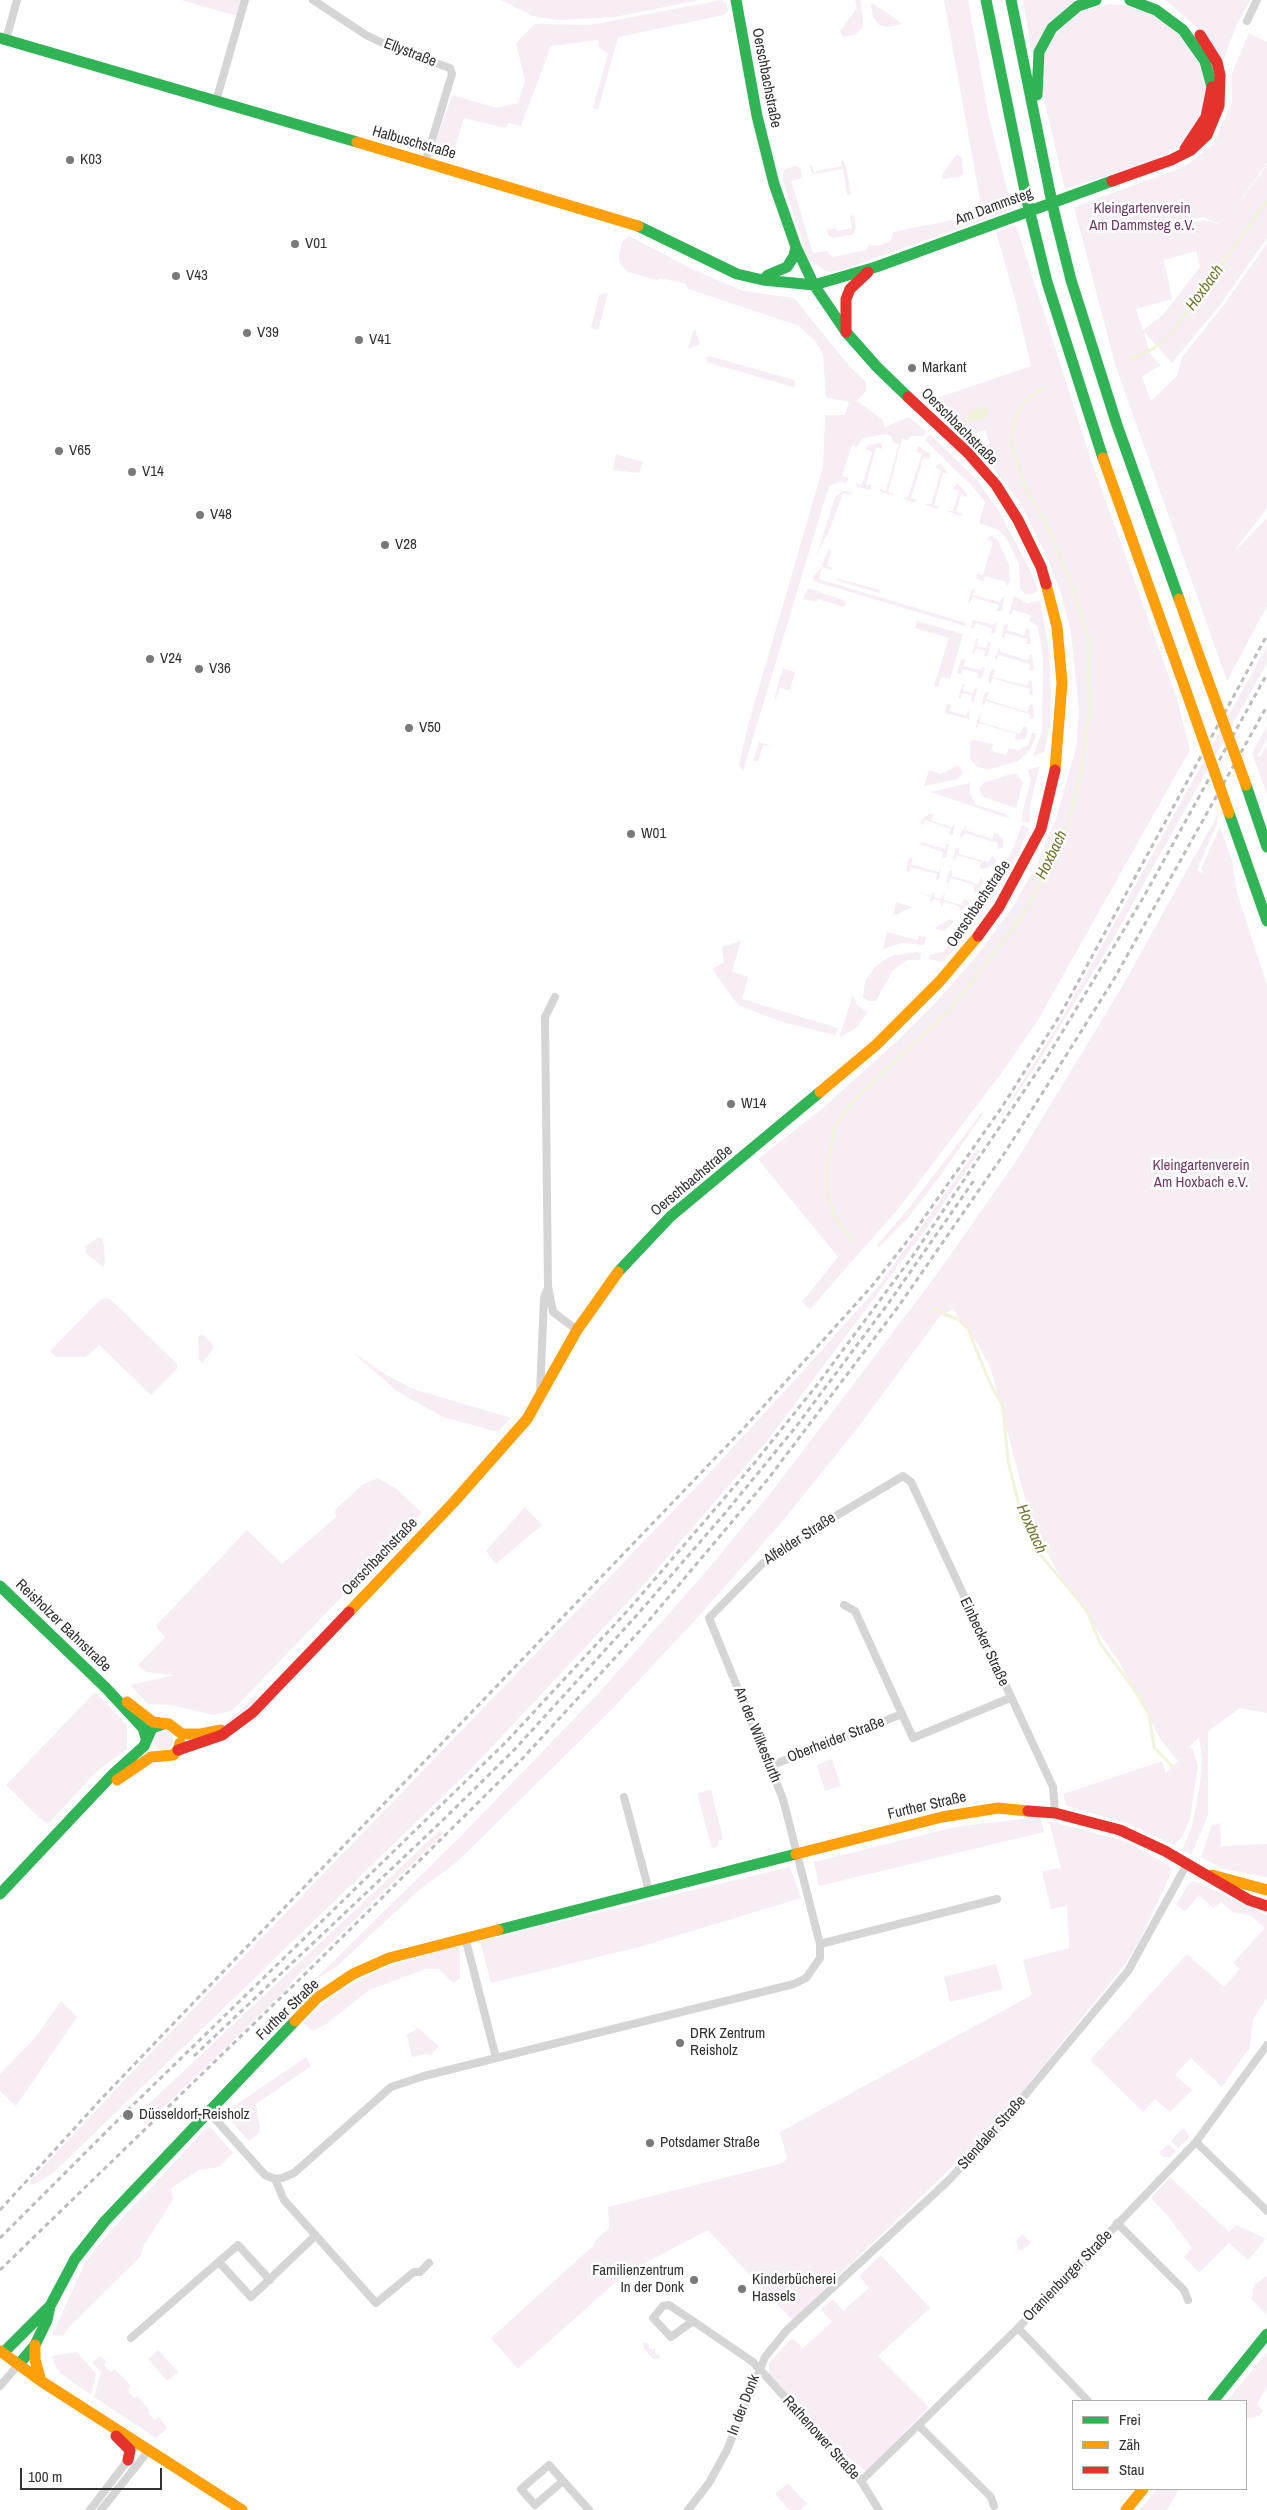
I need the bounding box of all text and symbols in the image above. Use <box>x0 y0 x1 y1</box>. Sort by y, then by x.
street label: Oerschbachstraße <box>748 27 784 129</box>
street label: Ellystraße <box>381 35 439 71</box>
street label: Halbuschstraße <box>370 122 458 164</box>
place label: K03 <box>80 151 102 169</box>
marker: K03 <box>64 154 76 166</box>
street label: Am Dammsteg <box>953 185 1035 229</box>
park label: Kleingartenverein Am Dammsteg e.V. <box>1089 200 1195 235</box>
place label: V01 <box>305 235 327 253</box>
marker: V01 <box>289 238 301 250</box>
water label: Hoxbach <box>1182 261 1228 315</box>
place label: V43 <box>186 267 208 285</box>
marker: V43 <box>170 270 182 282</box>
place label: V39 <box>257 324 279 342</box>
marker: V39 <box>241 327 253 339</box>
place label: V41 <box>369 331 391 349</box>
marker: V41 <box>353 334 365 346</box>
place label: Markant <box>922 359 966 377</box>
marker: Markant <box>906 362 918 374</box>
street label: Oerschbachstraße <box>917 385 1001 469</box>
place label: V65 <box>69 442 91 460</box>
marker: V65 <box>53 445 65 457</box>
place label: V14 <box>142 463 164 481</box>
marker: V14 <box>126 466 138 478</box>
place label: V48 <box>210 506 232 524</box>
marker: V48 <box>194 509 206 521</box>
place label: V28 <box>395 536 417 554</box>
marker: V28 <box>379 539 391 551</box>
place label: V24 <box>160 650 182 668</box>
marker: V24 <box>144 653 156 665</box>
place label: V36 <box>209 660 231 678</box>
marker: V36 <box>193 663 205 675</box>
place label: V50 <box>419 719 441 737</box>
marker: V50 <box>403 722 415 734</box>
place label: W01 <box>641 825 666 843</box>
marker: W01 <box>625 828 637 840</box>
water label: Hoxbach <box>1032 828 1072 882</box>
street label: Oerschbachstraße <box>943 857 1015 951</box>
place label: W14 <box>741 1095 766 1113</box>
marker: W14 <box>725 1098 737 1110</box>
street label: Oerschbachstraße <box>647 1142 737 1220</box>
park label: Kleingartenverein Am Hoxbach e.V. <box>1152 1157 1250 1192</box>
water label: Hoxbach <box>1012 1501 1050 1557</box>
street label: Alfelder Straße <box>761 1509 839 1569</box>
street label: Oerschbachstraße <box>338 1514 422 1600</box>
street label: Reisholzer Bahnstraße <box>12 1576 114 1676</box>
street label: Einbecker Straße <box>956 1595 1012 1689</box>
street label: An der Wilkesfurth <box>730 1685 784 1785</box>
street label: Oberheider Straße <box>785 1713 887 1767</box>
street label: Further Straße <box>886 1788 968 1824</box>
street label: Further Straße <box>253 1976 323 2044</box>
place label: DRK Zentrum Reisholz <box>690 2025 765 2060</box>
marker: DRK Zentrum Reisholz <box>674 2037 686 2049</box>
street label: Stendaler Straße <box>954 2092 1030 2174</box>
place label: Düsseldorf-Reisholz <box>139 2106 250 2124</box>
marker: Düsseldorf-Reisholz <box>121 2108 135 2122</box>
place label: Potsdamer Straße <box>660 2134 760 2152</box>
marker: Potsdamer Straße <box>644 2137 656 2149</box>
street label: Oranienburger Straße <box>1020 2226 1116 2326</box>
place label: Familienzentrum In der Donk <box>592 2262 684 2297</box>
place label: Kinderbücherei Hassels <box>752 2271 836 2306</box>
marker: Familienzentrum In der Donk <box>688 2274 700 2286</box>
marker: Kinderbücherei Hassels <box>736 2283 748 2295</box>
street label: In der Donk <box>724 2372 764 2438</box>
street label: Rathenower Straße <box>779 2392 863 2484</box>
legend <box>1072 2400 1247 2490</box>
text: Frei <box>1119 2409 1141 2430</box>
text: Zäh <box>1119 2434 1140 2455</box>
scale bar <box>22 2458 165 2490</box>
text: Stau <box>1119 2459 1144 2480</box>
text: 100 m <box>28 2466 62 2487</box>

